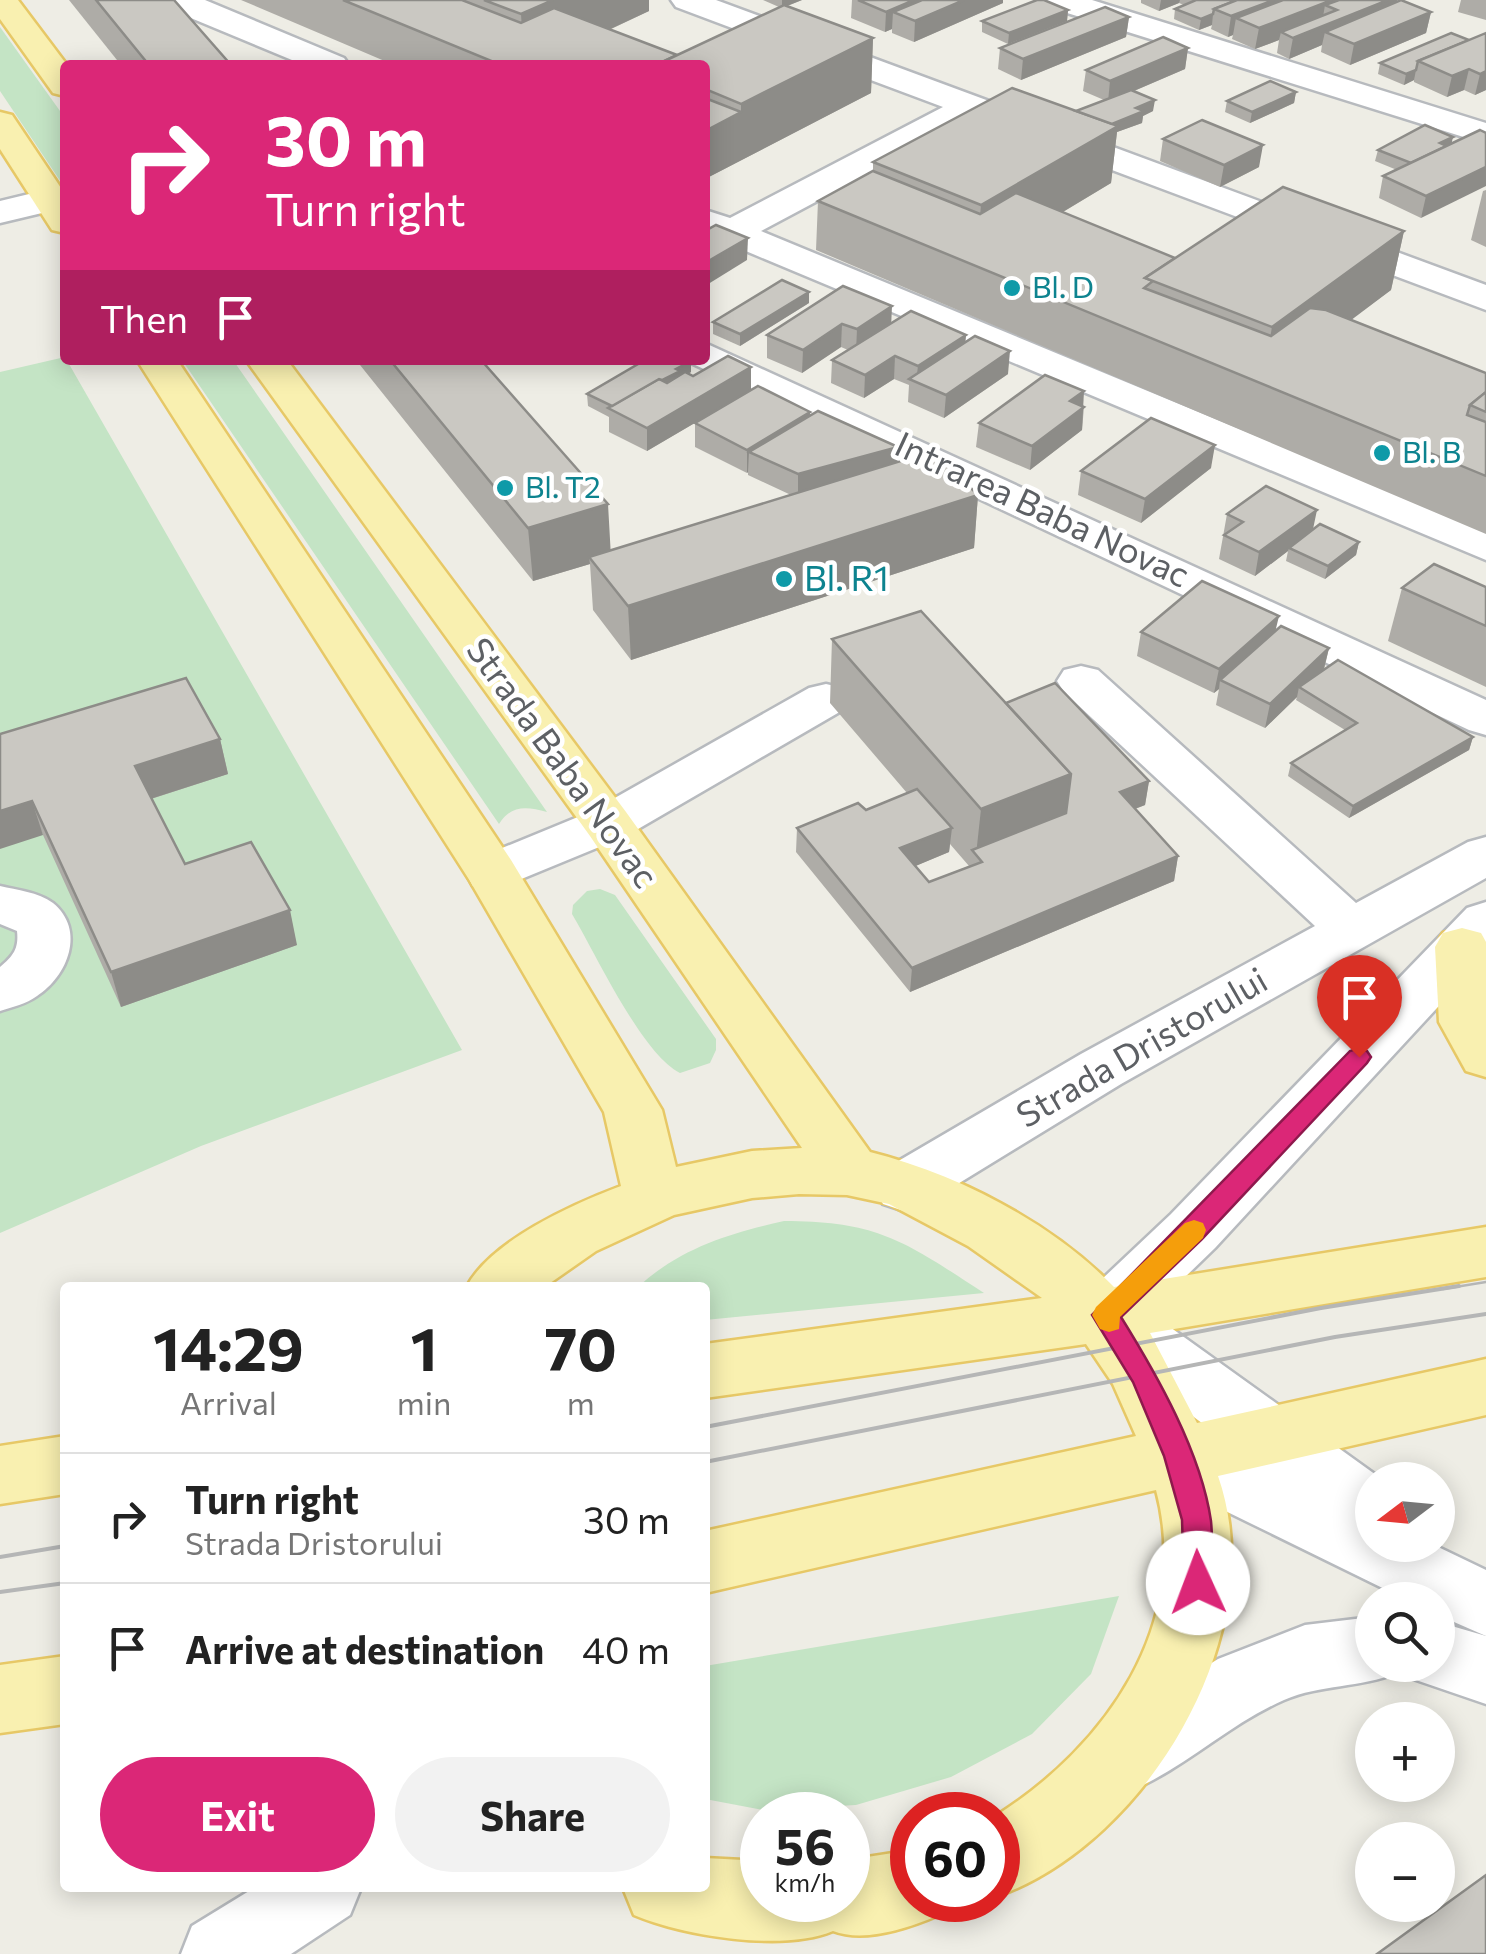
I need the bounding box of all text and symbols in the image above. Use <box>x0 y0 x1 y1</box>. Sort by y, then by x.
text: 30 m <box>265 95 427 180</box>
icon: right <box>100 100 230 230</box>
text: Turn right <box>265 180 466 235</box>
place label: Bl. D <box>1032 267 1094 304</box>
marker: Bl. D <box>1001 277 1023 299</box>
icon: arrive <box>208 290 263 345</box>
text: Then <box>100 294 188 341</box>
street label: Intrarea Baba Novac <box>889 421 1197 595</box>
place label: Bl. B <box>1402 432 1461 469</box>
marker: Bl. B <box>1371 442 1393 464</box>
place label: Bl. T2 <box>525 467 601 504</box>
marker: Bl. T2 <box>494 477 516 499</box>
place label: Bl. R1 <box>804 555 889 598</box>
marker: Bl. R1 <box>773 568 795 590</box>
street label: Strada Baba Novac <box>459 628 669 895</box>
pin <box>1317 955 1402 1058</box>
street label: Strada Dristorului <box>1008 957 1274 1135</box>
icon: arrive <box>1332 970 1387 1025</box>
text: 14:29 <box>153 1310 304 1383</box>
text: 1 <box>410 1310 438 1383</box>
text: 70 <box>544 1310 617 1383</box>
text: Arrival <box>180 1382 277 1422</box>
text: min <box>397 1382 451 1422</box>
text: m <box>567 1382 595 1422</box>
north arrow <box>1355 1462 1455 1562</box>
map controls <box>1355 1462 1455 1922</box>
text: Turn right <box>185 1475 359 1522</box>
icon: right <box>100 1491 155 1546</box>
text: 30 m <box>583 1495 670 1542</box>
text: Strada Dristorului <box>185 1522 443 1562</box>
position arrow <box>1146 1531 1250 1635</box>
button: search <box>1355 1582 1455 1682</box>
icon: arrive <box>100 1621 155 1676</box>
text: Arrive at destination <box>185 1625 544 1672</box>
text: 40 m <box>582 1625 670 1672</box>
button: + <box>1355 1702 1455 1802</box>
button: Exit <box>100 1757 375 1872</box>
button: Share <box>395 1757 670 1872</box>
speed limit sign: 60 <box>890 1792 1020 1922</box>
text: 56 <box>775 1814 835 1875</box>
button: − <box>1355 1822 1455 1922</box>
text: km/h <box>775 1867 835 1897</box>

